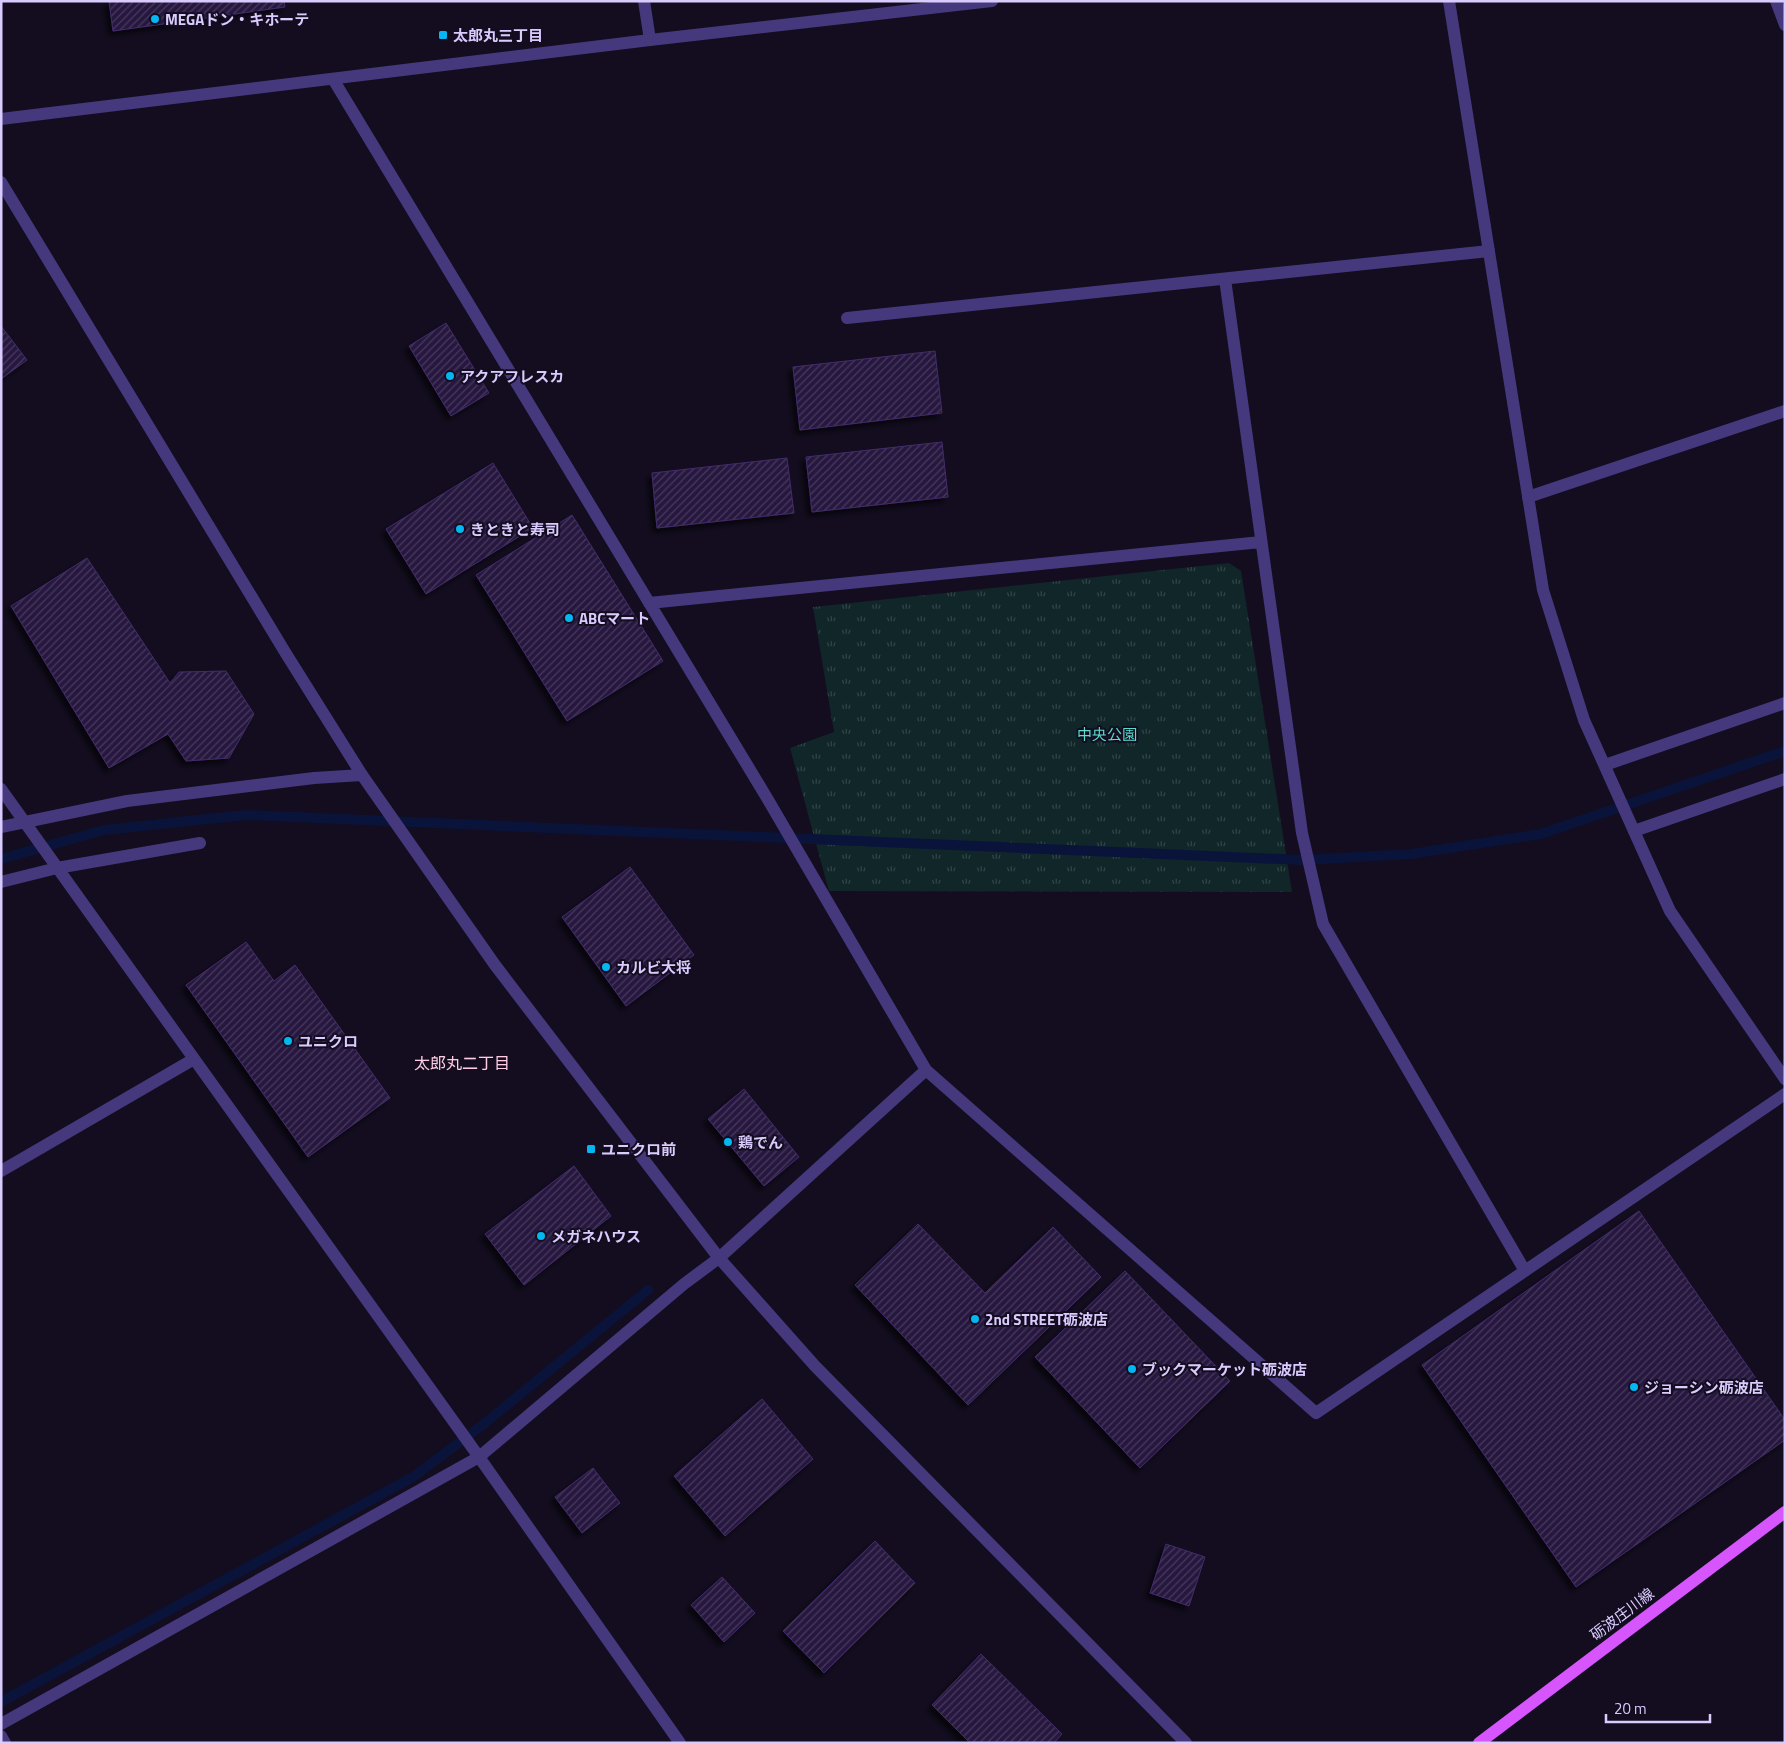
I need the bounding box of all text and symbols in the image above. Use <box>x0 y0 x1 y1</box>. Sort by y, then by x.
place label: MEGAドン・キホーテ <box>165 8 309 31</box>
marker: MEGAドン・キホーテ <box>149 13 161 25</box>
place label: 太郎丸三丁目 <box>453 24 543 47</box>
marker: 太郎丸三丁目 <box>437 29 449 41</box>
place label: アクアフレスカ <box>460 365 564 388</box>
marker: アクアフレスカ <box>444 370 456 382</box>
place label: きときと寿司 <box>470 518 560 541</box>
marker: きときと寿司 <box>454 523 466 535</box>
place label: ABCマート <box>579 607 650 630</box>
marker: ABCマート <box>563 612 575 624</box>
park label: 中央公園 <box>1077 723 1137 746</box>
place label: カルビ大将 <box>616 956 691 979</box>
marker: カルビ大将 <box>600 961 612 973</box>
place label: ユニクロ <box>298 1030 358 1053</box>
marker: ユニクロ <box>282 1035 294 1047</box>
district label: 太郎丸二丁目 <box>414 1051 510 1075</box>
place label: 鶏でん <box>738 1131 783 1154</box>
marker: 鶏でん <box>722 1136 734 1148</box>
place label: ユニクロ前 <box>601 1138 676 1161</box>
marker: ユニクロ前 <box>585 1143 597 1155</box>
place label: メガネハウス <box>551 1225 641 1248</box>
marker: メガネハウス <box>535 1230 547 1242</box>
place label: 2nd STREET砺波店 <box>985 1308 1108 1331</box>
marker: 2nd STREET砺波店 <box>969 1313 981 1325</box>
place label: ブックマーケット砺波店 <box>1142 1358 1307 1381</box>
marker: ブックマーケット砺波店 <box>1126 1363 1138 1375</box>
place label: ジョーシン砺波店 <box>1644 1376 1764 1399</box>
marker: ジョーシン砺波店 <box>1628 1381 1640 1393</box>
street label: 砺波庄川線 <box>1585 1582 1659 1646</box>
scale bar <box>1606 1692 1710 1724</box>
text: 20 m <box>1614 1697 1647 1720</box>

